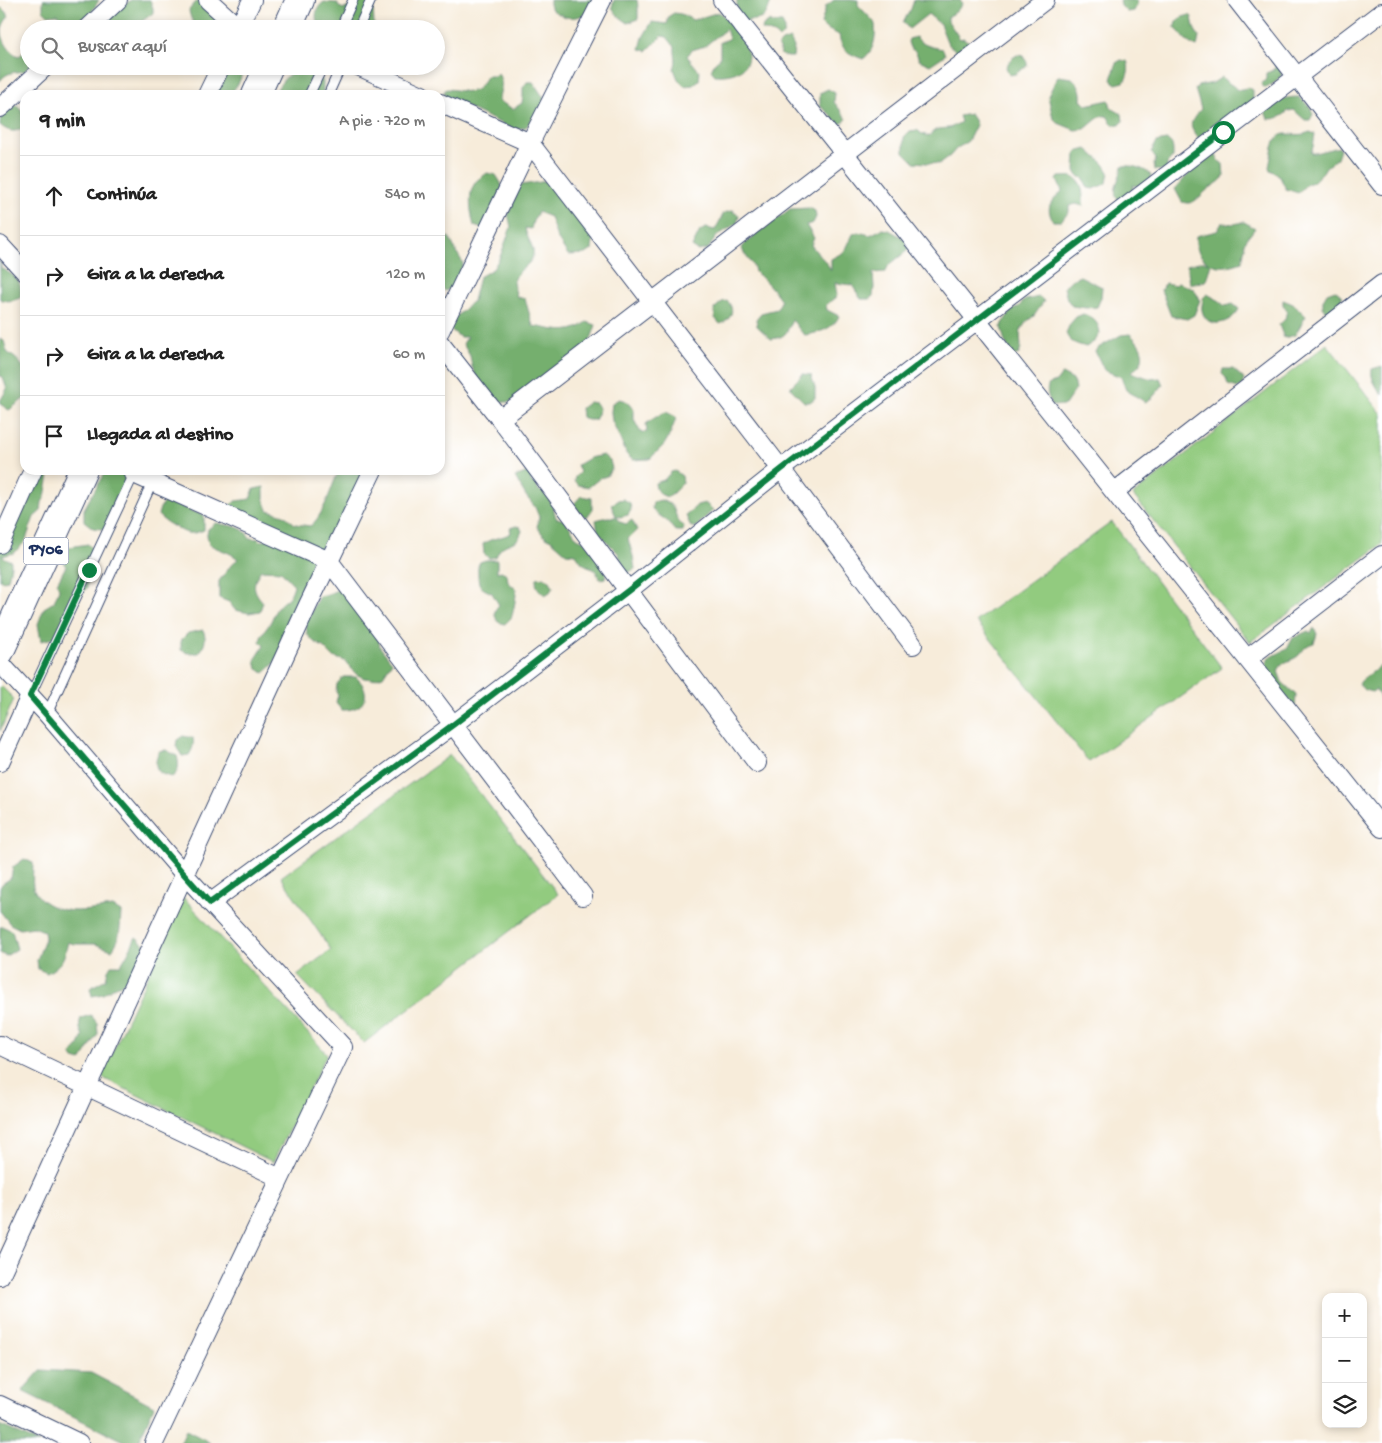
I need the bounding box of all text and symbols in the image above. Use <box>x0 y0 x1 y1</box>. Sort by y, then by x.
search box <box>20 20 445 75</box>
icon: search <box>38 34 66 62</box>
text: Buscar aquí <box>78 36 167 59</box>
text: 9 min <box>40 110 85 135</box>
text: A pie · 720 m <box>339 113 425 132</box>
route start <box>1212 121 1235 144</box>
icon: ahead <box>40 182 68 210</box>
text: Continúa <box>87 184 157 207</box>
text: 540 m <box>385 186 425 205</box>
icon: right <box>40 262 68 290</box>
text: Gira a la derecha <box>87 264 224 287</box>
text: 120 m <box>386 266 425 285</box>
icon: right <box>40 342 68 370</box>
text: Gira a la derecha <box>87 344 224 367</box>
text: 60 m <box>393 346 425 365</box>
icon: arrive <box>40 422 68 450</box>
text: Llegada al destino <box>87 424 233 447</box>
road number: PY06 <box>23 538 68 564</box>
route end <box>78 559 101 582</box>
map controls <box>1322 1293 1367 1428</box>
button: + <box>1322 1293 1367 1338</box>
button: − <box>1322 1338 1367 1383</box>
button: layers <box>1322 1383 1367 1428</box>

